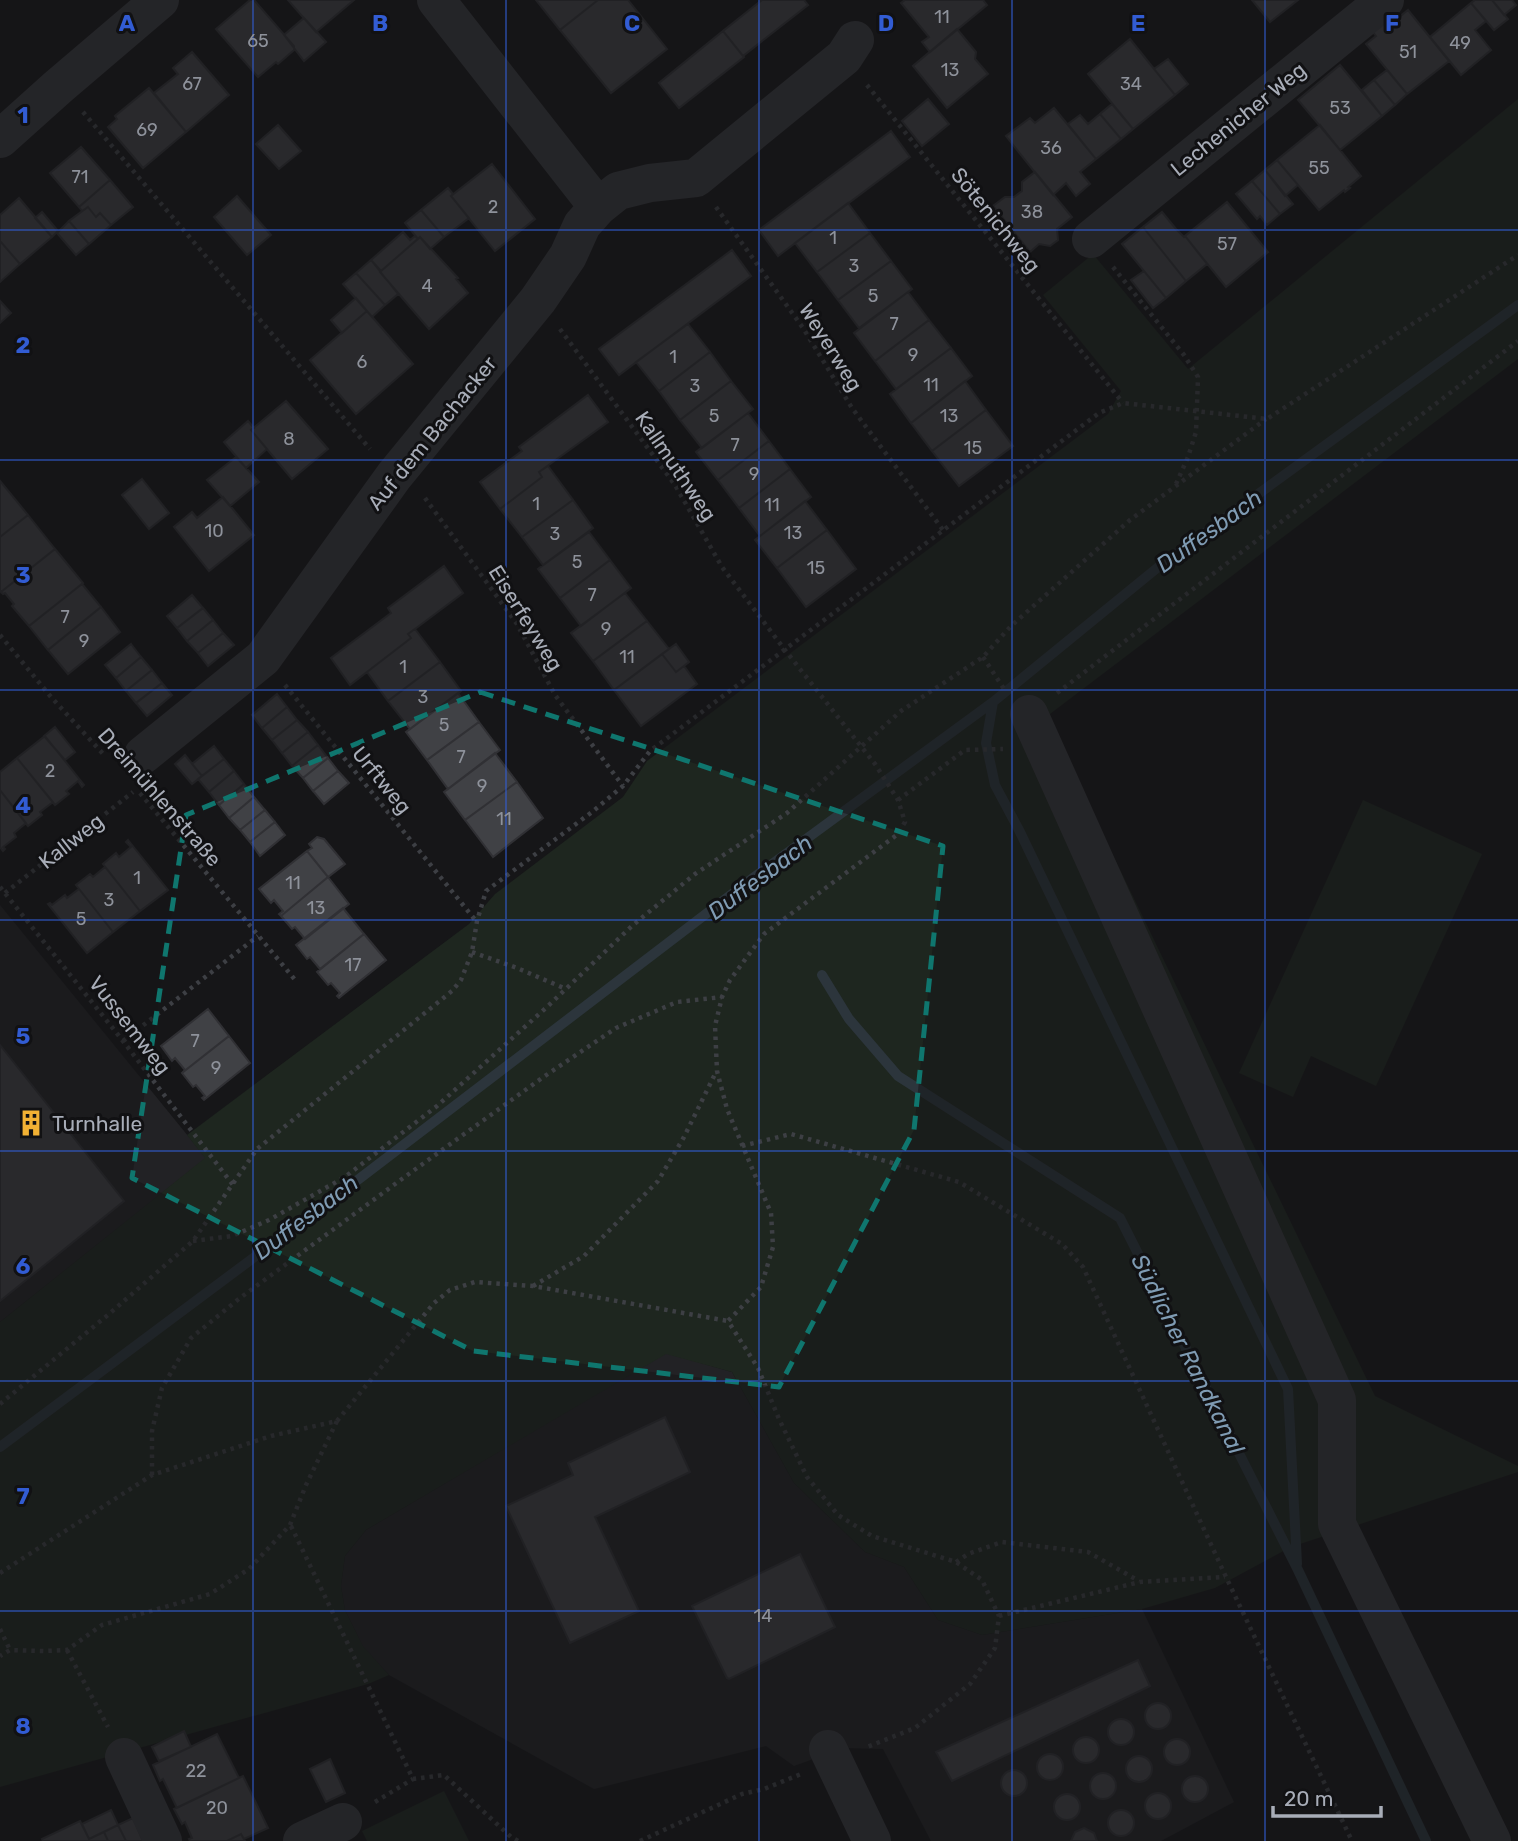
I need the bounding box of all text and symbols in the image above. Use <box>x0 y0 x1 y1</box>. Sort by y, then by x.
house number: 11 <box>934 6 950 28</box>
text: A <box>119 9 136 37</box>
text: B <box>372 9 388 37</box>
text: C <box>624 9 640 37</box>
text: D <box>878 9 894 37</box>
text: E <box>1131 9 1145 37</box>
text: F <box>1385 9 1399 37</box>
house number: 65 <box>247 30 269 52</box>
house number: 49 <box>1449 32 1471 54</box>
house number: 51 <box>1399 41 1417 63</box>
street label: Lechenicher Weg <box>1165 57 1311 181</box>
house number: 13 <box>941 59 959 81</box>
house number: 67 <box>182 73 202 95</box>
house number: 34 <box>1120 73 1142 95</box>
house number: 53 <box>1329 97 1351 119</box>
text: 1 <box>17 101 29 129</box>
house number: 69 <box>136 119 158 141</box>
house number: 36 <box>1040 137 1062 159</box>
house number: 55 <box>1308 157 1330 179</box>
street label: Sötenichweg <box>946 162 1046 278</box>
house number: 71 <box>72 166 88 188</box>
house number: 2 <box>488 196 498 218</box>
house number: 38 <box>1021 201 1043 223</box>
house number: 1 <box>829 227 837 249</box>
house number: 57 <box>1217 233 1237 255</box>
house number: 3 <box>849 255 859 277</box>
house number: 4 <box>421 275 433 297</box>
house number: 5 <box>868 285 878 307</box>
street label: Weyerweg <box>794 298 868 396</box>
house number: 7 <box>889 313 899 335</box>
text: 2 <box>16 331 30 359</box>
house number: 9 <box>908 344 918 366</box>
house number: 1 <box>669 346 677 368</box>
house number: 6 <box>357 351 368 373</box>
street label: Auf dem Bachacker <box>362 351 502 515</box>
house number: 11 <box>923 374 939 396</box>
house number: 3 <box>690 375 700 397</box>
house number: 5 <box>709 405 719 427</box>
house number: 13 <box>940 405 958 427</box>
street label: Kallmuthweg <box>630 406 722 526</box>
house number: 8 <box>283 428 295 450</box>
house number: 7 <box>730 434 740 456</box>
house number: 15 <box>964 437 982 459</box>
house number: 9 <box>749 463 759 485</box>
water label: Duffesbach <box>1151 483 1267 579</box>
house number: 1 <box>532 493 540 515</box>
house number: 11 <box>764 494 780 516</box>
house number: 10 <box>204 520 224 542</box>
house number: 13 <box>784 522 802 544</box>
house number: 3 <box>550 523 560 545</box>
house number: 5 <box>572 551 582 573</box>
house number: 15 <box>807 557 825 579</box>
text: 3 <box>15 561 31 589</box>
street label: Eiserfeyweg <box>484 561 568 675</box>
house number: 7 <box>587 584 597 606</box>
house number: 7 <box>60 606 70 628</box>
house number: 9 <box>601 618 611 640</box>
house number: 9 <box>79 630 89 652</box>
house number: 11 <box>619 646 635 668</box>
house number: 1 <box>399 656 407 678</box>
house number: 3 <box>418 686 428 708</box>
house number: 5 <box>439 714 449 736</box>
street label: Dreimühlenstraße <box>93 723 227 871</box>
street label: Urftweg <box>347 741 417 819</box>
house number: 7 <box>456 746 466 768</box>
house number: 2 <box>45 760 55 782</box>
house number: 9 <box>477 775 487 797</box>
text: 4 <box>15 791 31 819</box>
street label: Kallweg <box>34 808 108 874</box>
house number: 11 <box>496 808 512 830</box>
water label: Duffesbach <box>702 829 818 925</box>
house number: 1 <box>133 867 141 889</box>
house number: 11 <box>285 872 301 894</box>
house number: 3 <box>104 889 114 911</box>
house number: 13 <box>307 897 325 919</box>
house number: 5 <box>76 908 86 930</box>
house number: 17 <box>345 954 361 976</box>
street label: Vussemweg <box>84 971 176 1079</box>
text: 5 <box>16 1022 31 1050</box>
house number: 7 <box>190 1030 200 1052</box>
house number: 9 <box>211 1057 221 1079</box>
building icon: Turnhalle <box>16 1108 46 1138</box>
place label: Turnhalle <box>52 1111 142 1136</box>
water label: Duffesbach <box>248 1169 364 1265</box>
water label: Südlicher Randkanal <box>1125 1249 1251 1459</box>
text: 6 <box>16 1252 31 1280</box>
text: 7 <box>16 1482 30 1510</box>
house number: 14 <box>754 1605 772 1627</box>
text: 8 <box>15 1712 31 1740</box>
house number: 22 <box>185 1760 207 1782</box>
scale bar <box>1273 1774 1382 1818</box>
text: 20 m <box>1284 1786 1333 1811</box>
house number: 20 <box>206 1797 228 1819</box>

